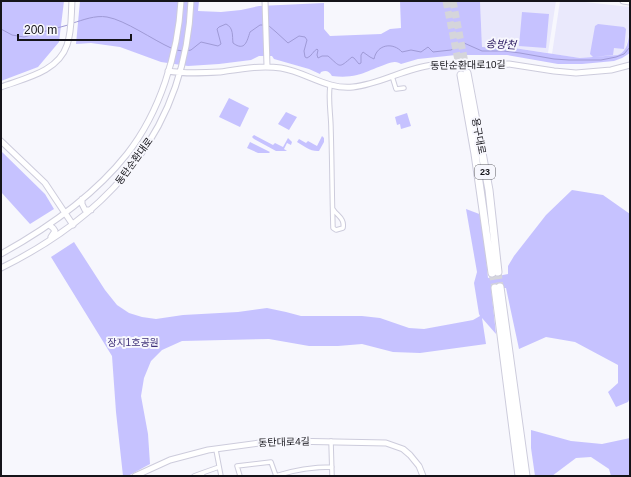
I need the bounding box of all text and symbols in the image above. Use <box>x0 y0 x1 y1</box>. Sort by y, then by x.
scale bar <box>18 16 131 42</box>
text: 200 m <box>24 23 57 37</box>
water label: 송방천 <box>485 37 518 51</box>
street label: 동탄순환대로10길 <box>430 59 506 71</box>
street label: 용구대로 <box>470 117 488 155</box>
street label: 동탄순환대로 <box>113 135 155 187</box>
road number: 23 <box>475 165 495 179</box>
park label: 장지1호공원 <box>107 337 159 348</box>
street label: 동탄대로4길 <box>258 436 310 448</box>

